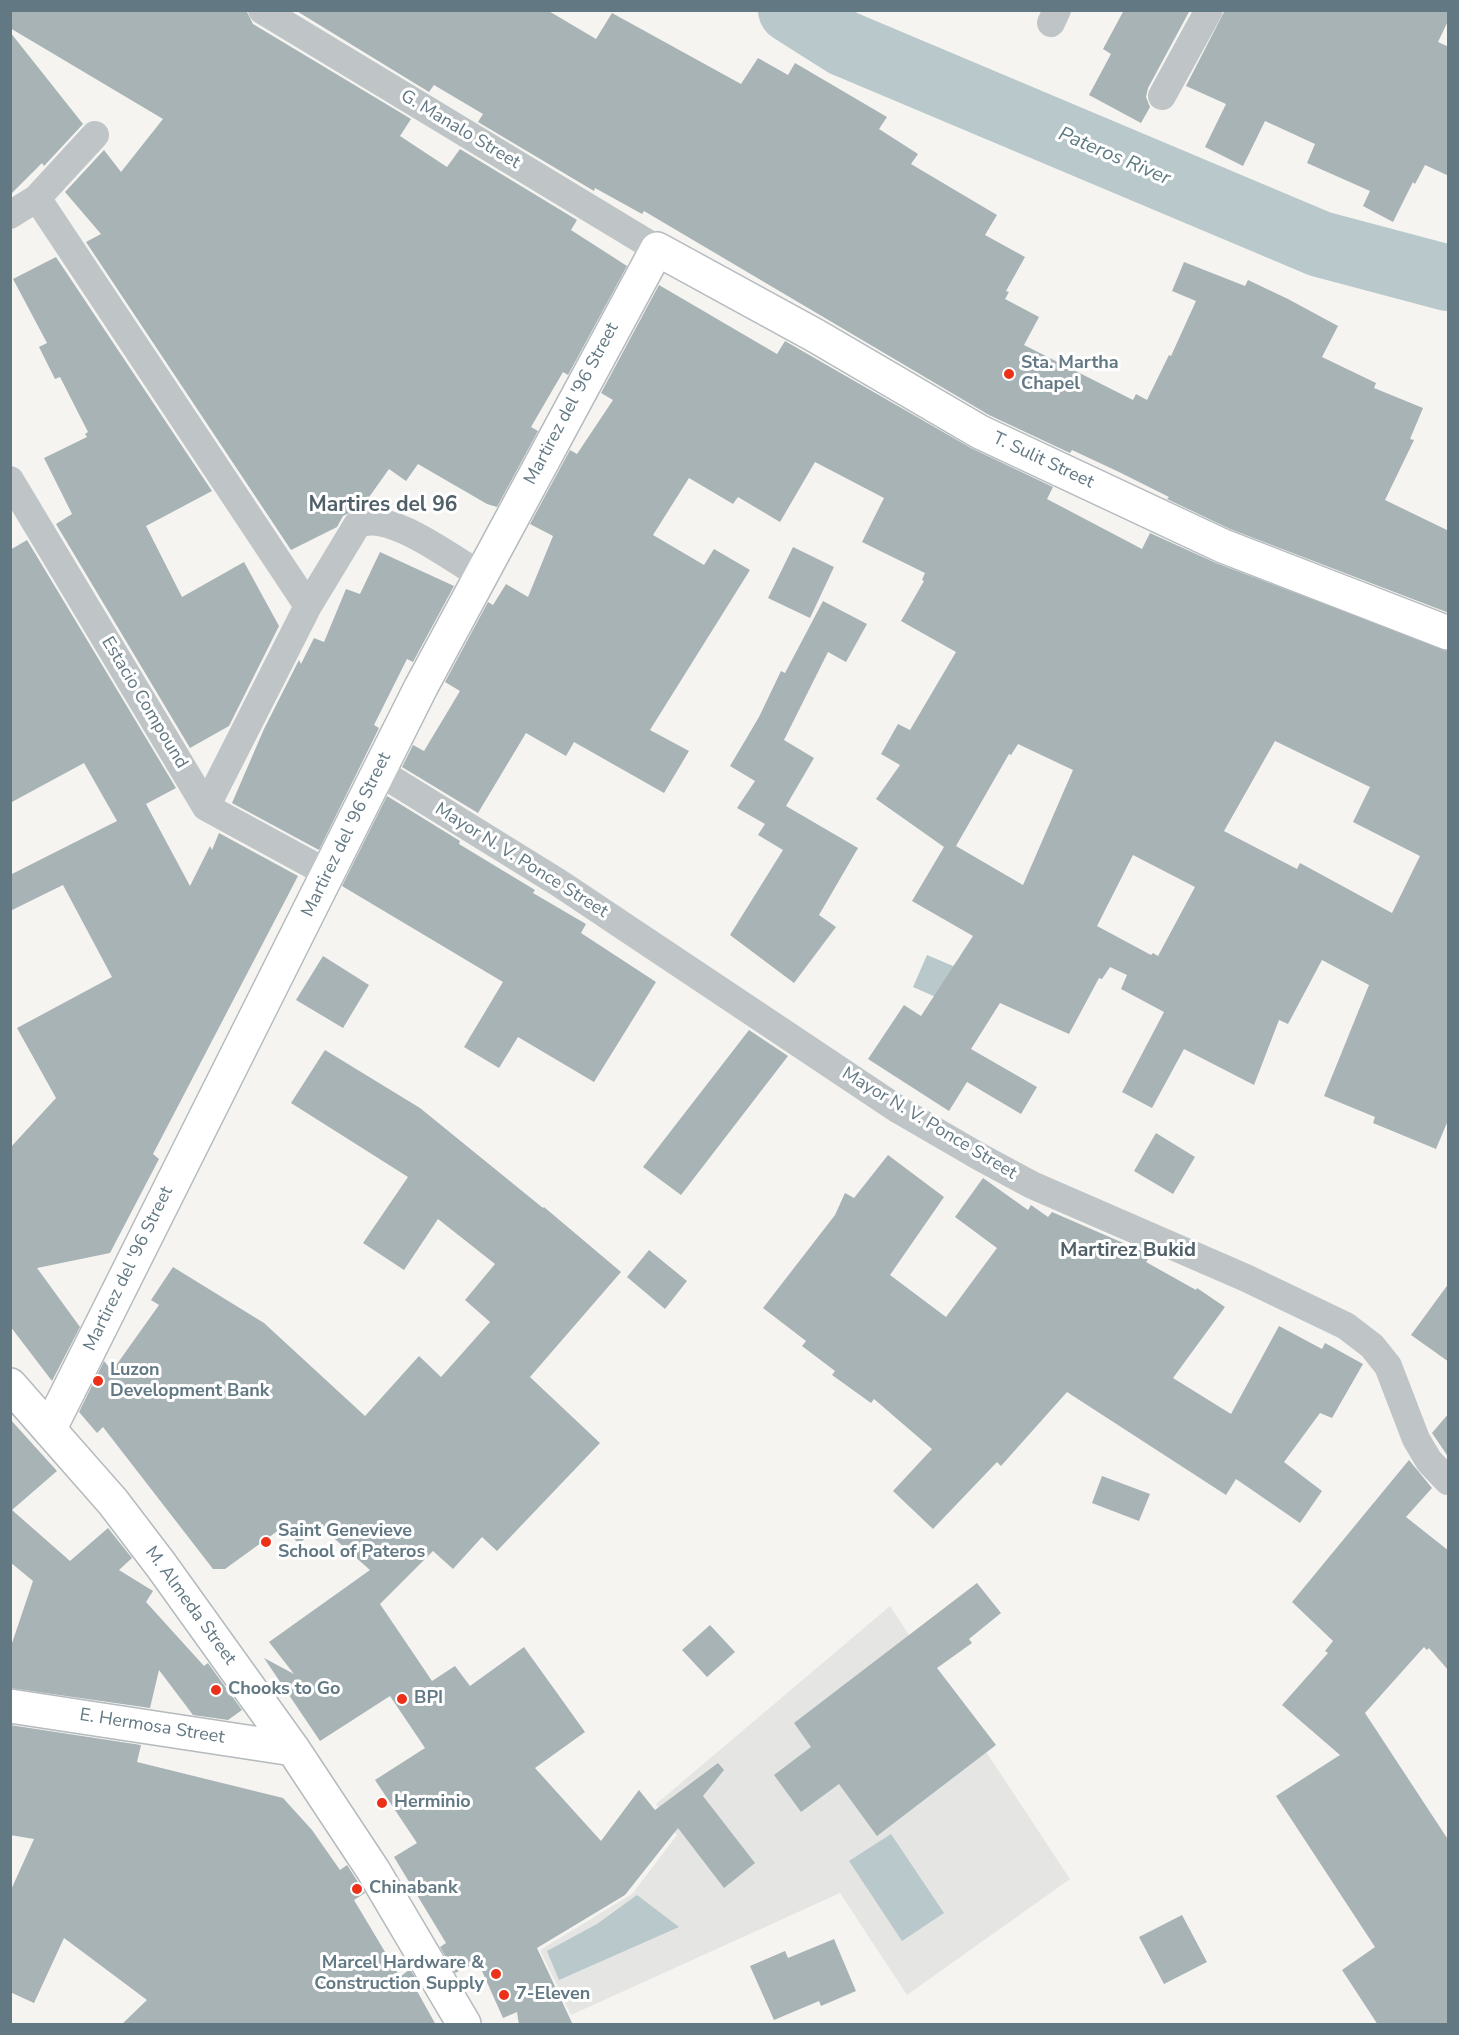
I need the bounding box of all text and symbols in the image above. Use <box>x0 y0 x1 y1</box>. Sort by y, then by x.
street label: G. Manalo Street <box>396 86 524 174</box>
water label: Pateros River <box>1054 123 1174 191</box>
street label: Martirez del '96 Street <box>520 319 624 489</box>
place label: Sta. Martha Chapel <box>1021 353 1119 395</box>
marker: Sta. Martha Chapel <box>1002 367 1016 381</box>
street label: T. Sulit Street <box>989 428 1097 494</box>
district label: Martires del 96 <box>309 493 457 519</box>
street label: Estacio Compound <box>96 633 192 773</box>
street label: Martirez del '96 Street <box>298 749 396 921</box>
street label: Mayor N. V. Ponce Street <box>430 799 612 923</box>
street label: Mayor N. V. Ponce Street <box>838 1063 1020 1185</box>
street label: Martirez del '96 Street <box>80 1183 178 1355</box>
district label: Martirez Bukid <box>1060 1239 1196 1263</box>
place label: Luzon Development Bank <box>110 1360 269 1402</box>
marker: Luzon Development Bank <box>91 1374 105 1388</box>
place label: Saint Genevieve School of Pateros <box>278 1521 425 1564</box>
marker: Saint Genevieve School of Pateros <box>259 1535 273 1549</box>
street label: M. Almeda Street <box>140 1542 240 1670</box>
place label: Chooks to Go <box>228 1679 340 1701</box>
marker: Chooks to Go <box>209 1683 223 1697</box>
place label: BPI <box>414 1688 443 1710</box>
marker: BPI <box>395 1692 409 1706</box>
street label: E. Hermosa Street <box>78 1705 226 1749</box>
place label: Herminio <box>394 1792 471 1814</box>
marker: Herminio <box>375 1796 389 1810</box>
place label: Chinabank <box>369 1878 458 1900</box>
marker: Chinabank <box>350 1882 364 1896</box>
place label: Marcel Hardware & Construction Supply <box>314 1953 484 1996</box>
marker: Marcel Hardware & Construction Supply <box>489 1967 503 1981</box>
place label: 7-Eleven <box>516 1984 590 2006</box>
marker: 7-Eleven <box>497 1988 511 2002</box>

